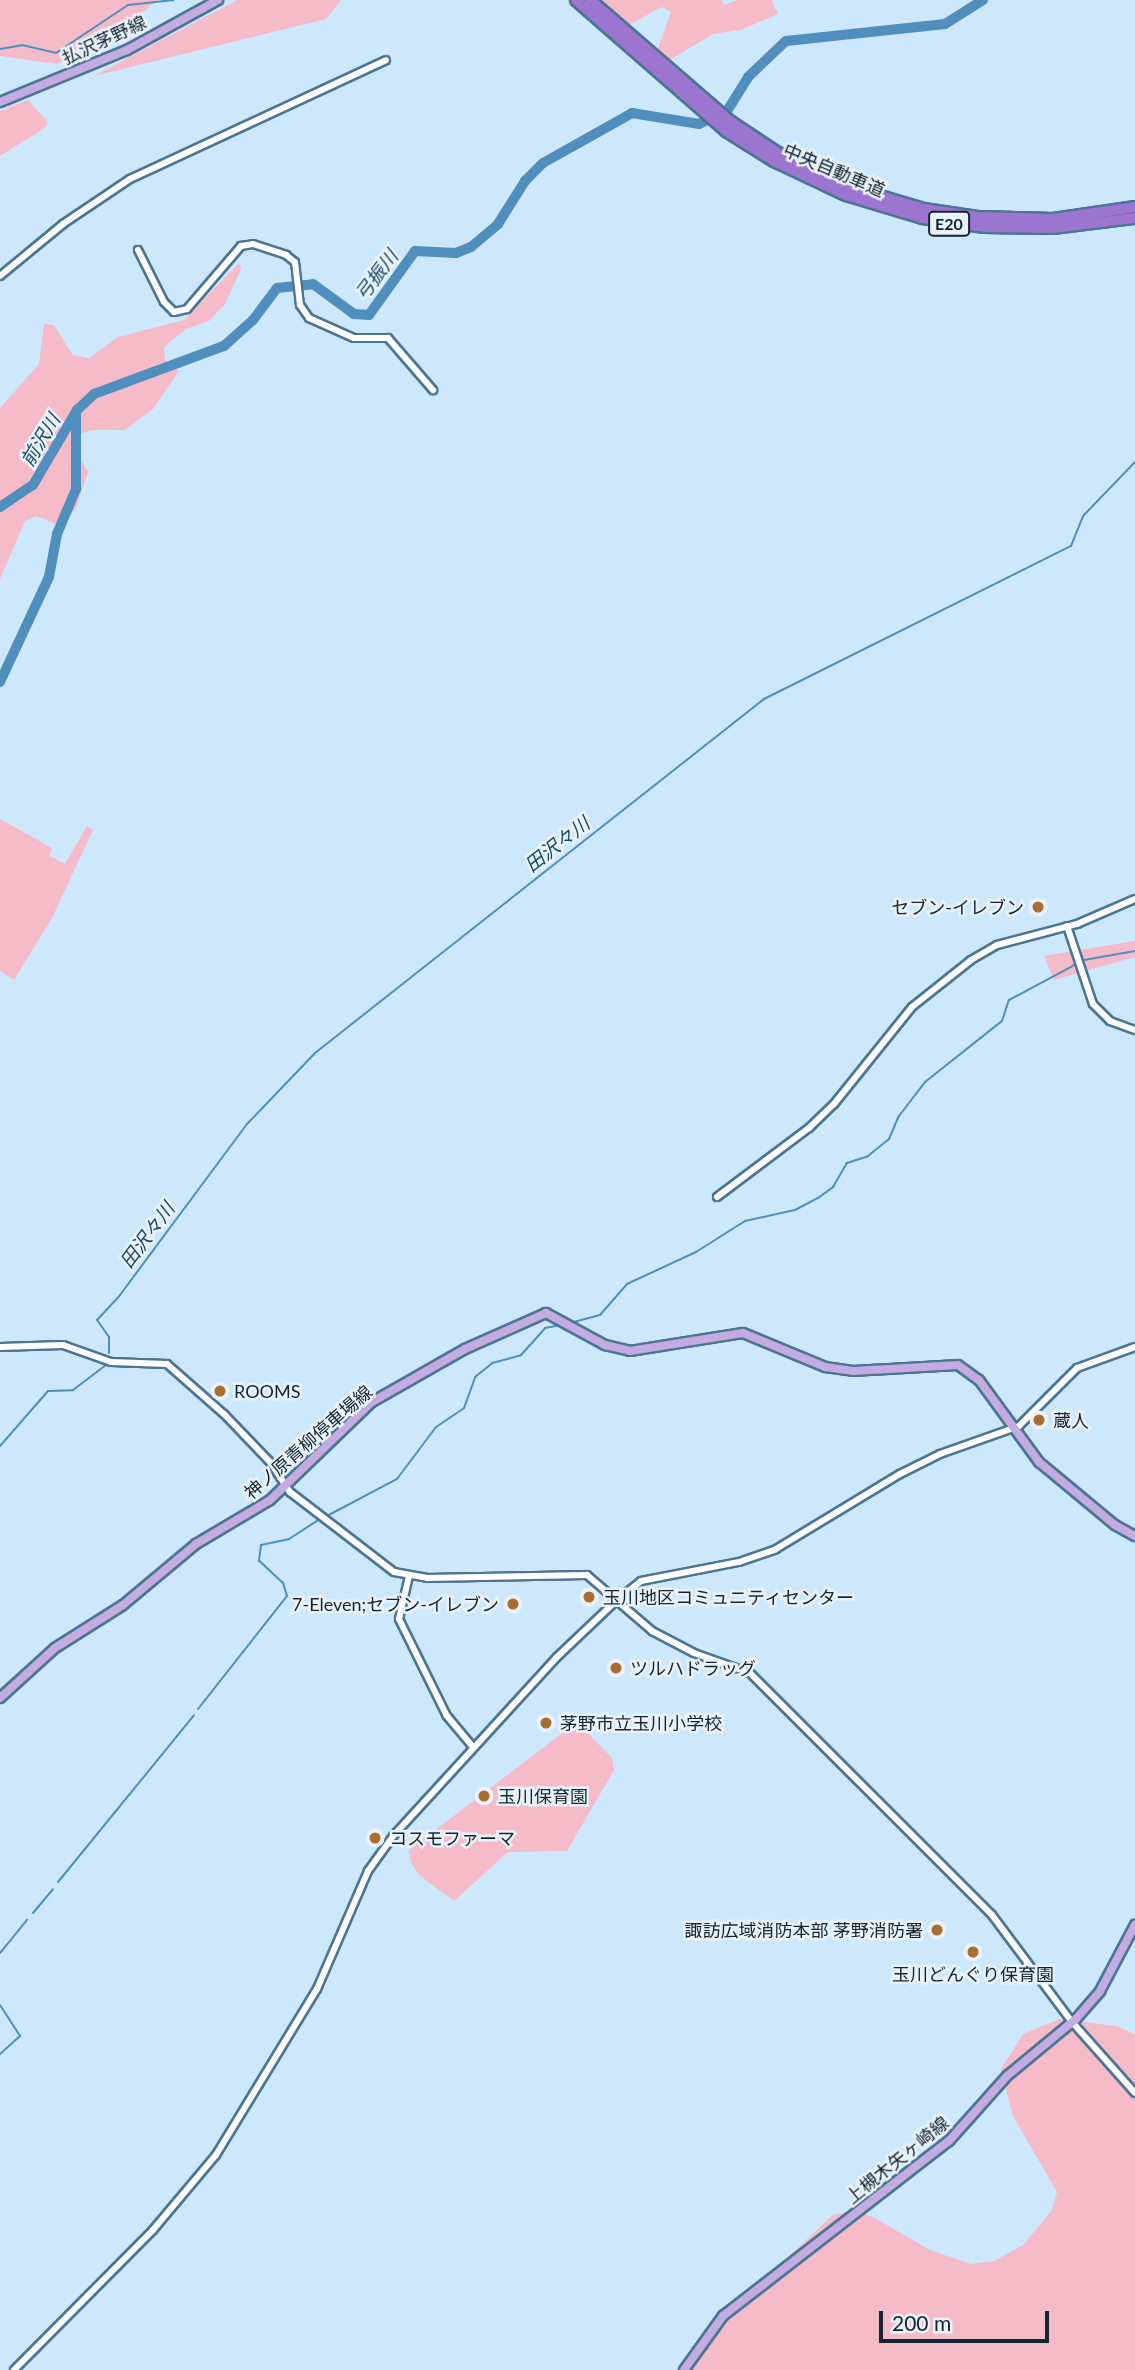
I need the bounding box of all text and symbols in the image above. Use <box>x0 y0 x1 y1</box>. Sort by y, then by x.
street label: 払沢茅野線 <box>59 11 149 69</box>
street label: 中央自動車道 <box>780 139 888 201</box>
road number: E20 <box>928 212 970 236</box>
water label: 弓振川 <box>350 245 402 305</box>
water label: 前沢川 <box>16 410 64 470</box>
water label: 田沢々川 <box>520 812 594 876</box>
place label: セブン-イレブン <box>891 896 1024 918</box>
marker: セブン-イレブン <box>1030 899 1046 915</box>
water label: 田沢々川 <box>115 1198 179 1272</box>
place label: ROOMS <box>234 1380 300 1402</box>
street label: 神ノ原青柳停車場線 <box>240 1381 376 1503</box>
marker: ROOMS <box>212 1383 228 1399</box>
place label: 蔵人 <box>1053 1409 1089 1431</box>
marker: 蔵人 <box>1031 1412 1047 1428</box>
place label: 玉川地区コミュニティセンター <box>603 1586 855 1608</box>
marker: 玉川地区コミュニティセンター <box>581 1589 597 1605</box>
place label: 7-Eleven;セブン-イレブン <box>292 1593 499 1615</box>
marker: 7-Eleven;セブン-イレブン <box>505 1596 521 1612</box>
place label: ツルハドラッグ <box>630 1657 756 1679</box>
marker: ツルハドラッグ <box>608 1660 624 1676</box>
place label: 茅野市立玉川小学校 <box>560 1712 722 1734</box>
marker: 茅野市立玉川小学校 <box>538 1715 554 1731</box>
place label: 玉川保育園 <box>498 1785 588 1807</box>
marker: 玉川保育園 <box>476 1788 492 1804</box>
place label: コスモファーマ <box>389 1827 515 1849</box>
marker: コスモファーマ <box>367 1830 383 1846</box>
place label: 諏訪広域消防本部 茅野消防署 <box>684 1919 923 1941</box>
marker: 諏訪広域消防本部 茅野消防署 <box>929 1922 945 1938</box>
marker: 玉川どんぐり保育園 <box>965 1944 981 1960</box>
place label: 玉川どんぐり保育園 <box>892 1963 1054 1985</box>
street label: 上槻木矢ヶ崎線 <box>841 2112 953 2208</box>
scale bar <box>883 2296 1053 2340</box>
text: 200 m <box>892 2310 951 2335</box>

